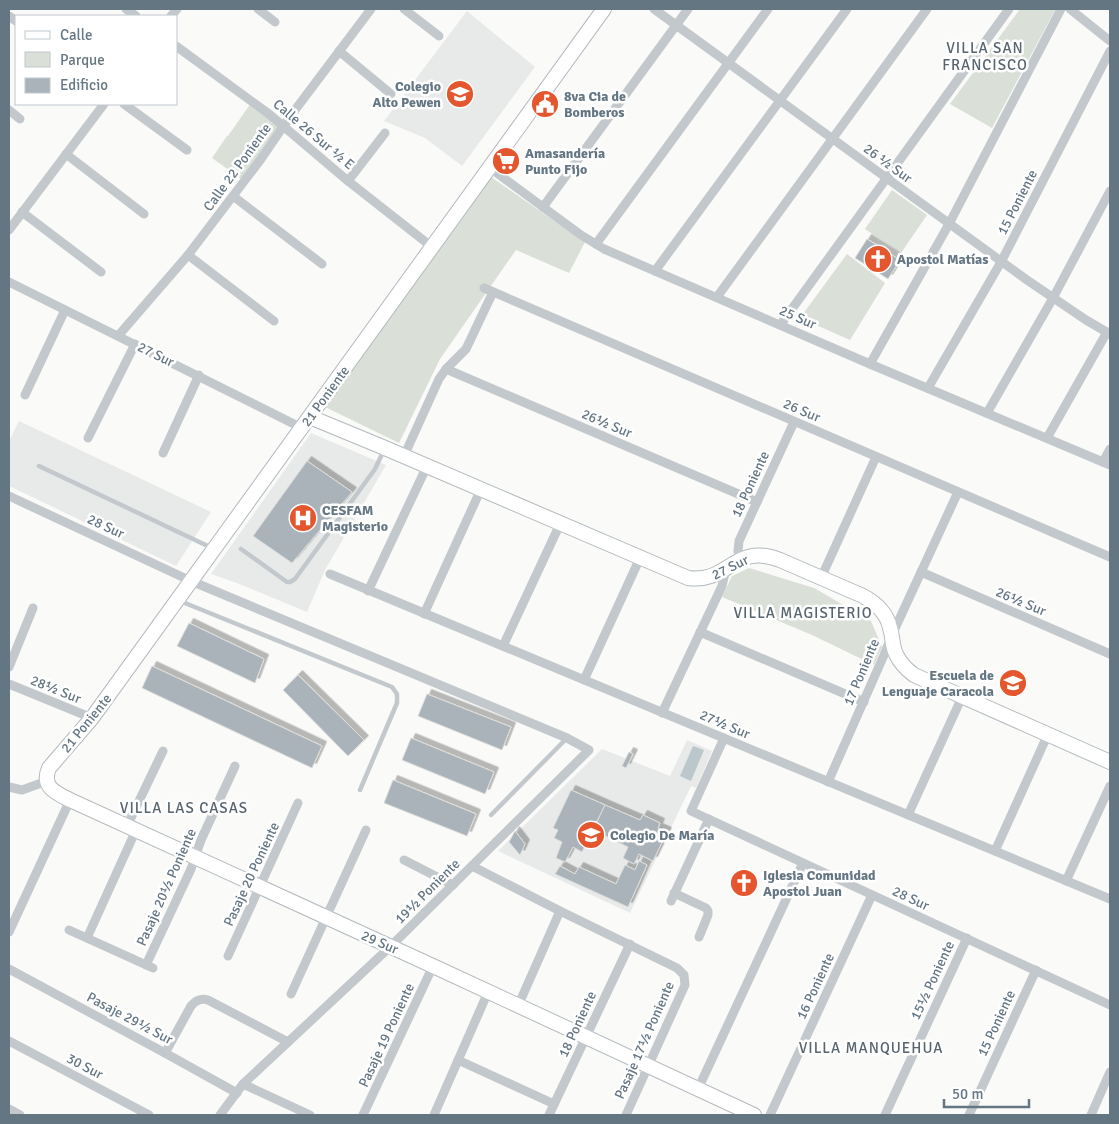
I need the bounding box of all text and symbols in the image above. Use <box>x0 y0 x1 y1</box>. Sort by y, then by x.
legend <box>15 15 178 105</box>
text: Calle <box>60 26 93 44</box>
district label: VILLA SAN FRANCISCO <box>942 39 1028 74</box>
text: Parque <box>60 51 105 69</box>
text: Edificio <box>60 76 108 94</box>
place label: Colegio Alto Pewen <box>373 78 441 111</box>
school or university icon: Colegio Alto Pewen <box>445 79 475 109</box>
place label: 8va Cia de Bomberos <box>564 88 626 121</box>
public building icon: 8va Cia de Bomberos <box>530 89 560 119</box>
street label: Calle 26 Sur ½ E <box>270 96 358 173</box>
street label: Calle 22 Poniente <box>200 120 275 215</box>
street label: 26 ½ Sur <box>860 140 916 187</box>
place label: Amasandería Punto Fijo <box>525 145 605 178</box>
supermarket icon: Amasandería Punto Fijo <box>491 146 521 176</box>
street label: 15 Poniente <box>994 167 1041 238</box>
church icon: Apostol Matías <box>863 244 893 274</box>
place label: Apostol Matías <box>897 251 988 268</box>
street label: 25 Sur <box>777 302 820 333</box>
street label: 27 Sur <box>135 338 178 371</box>
street label: 21 Poniente <box>298 363 353 430</box>
street label: 26 Sur <box>781 395 824 426</box>
street label: 26½ Sur <box>579 405 635 442</box>
street label: 18 Poniente <box>728 448 773 520</box>
place label: CESFAM Magisterio <box>322 502 388 535</box>
hospital icon: CESFAM Magisterio <box>288 503 318 533</box>
street label: 28 Sur <box>85 511 128 543</box>
street label: 27 Sur <box>709 551 752 584</box>
street label: 26½ Sur <box>993 583 1049 620</box>
district label: VILLA MAGISTERIO <box>733 604 873 622</box>
street label: 17 Poniente <box>840 636 883 708</box>
place label: Escuela de Lenguaje Caracola <box>882 667 994 700</box>
school or university icon: Escuela de Lenguaje Caracola <box>998 668 1028 698</box>
street label: 28½ Sur <box>28 672 84 708</box>
street label: 21 Poniente <box>57 690 115 756</box>
street label: 27½ Sur <box>697 706 753 743</box>
district label: VILLA LAS CASAS <box>120 799 248 817</box>
street label: Pasaje 20 Poniente <box>220 819 283 929</box>
school or university icon: Colegio De María <box>576 820 606 850</box>
street label: Pasaje 20½ Poniente <box>133 826 200 949</box>
place label: Colegio De María <box>610 827 714 844</box>
street label: 19½ Poniente <box>391 855 463 927</box>
place label: Iglesia Comunidad Apostol Juan <box>763 867 876 900</box>
church icon: Iglesia Comunidad Apostol Juan <box>729 868 759 898</box>
street label: 28 Sur <box>890 883 933 915</box>
street label: 29 Sur <box>359 927 402 958</box>
street label: 15½ Poniente <box>907 938 958 1022</box>
street label: 16 Poniente <box>793 950 838 1022</box>
street label: Pasaje 17½ Poniente <box>611 979 678 1102</box>
street label: Pasaje 19 Poniente <box>355 980 418 1090</box>
street label: 15 Poniente <box>974 987 1019 1059</box>
street label: 18 Poniente <box>555 988 600 1060</box>
street label: Pasaje 29½ Sur <box>84 989 176 1049</box>
district label: VILLA MANQUEHUA <box>799 1039 943 1057</box>
street label: 30 Sur <box>64 1050 107 1083</box>
scale bar <box>944 1076 1029 1108</box>
text: 50 m <box>952 1085 983 1103</box>

